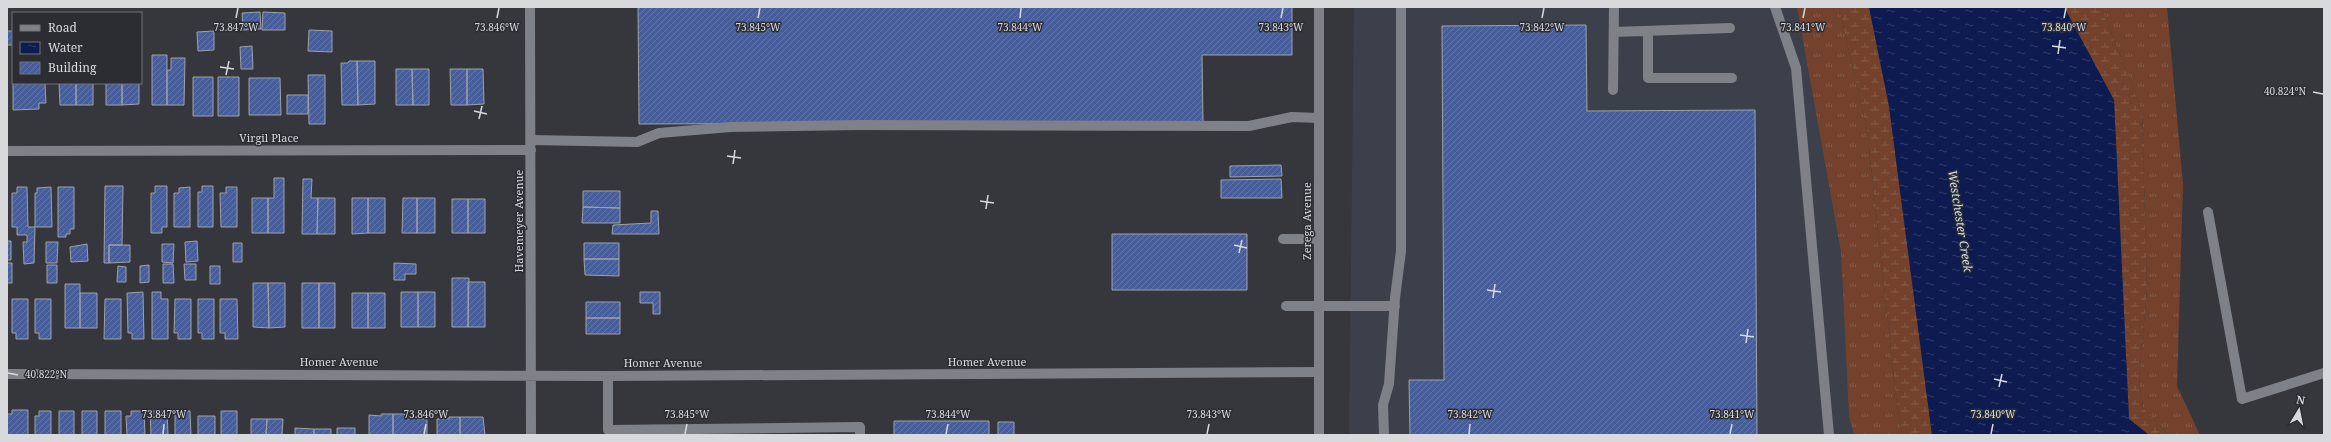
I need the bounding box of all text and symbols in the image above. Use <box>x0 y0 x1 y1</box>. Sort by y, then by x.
legend <box>12 12 142 84</box>
text: Road <box>48 19 78 36</box>
text: 73.847°W <box>214 20 259 34</box>
text: 73.846°W <box>475 20 520 34</box>
text: 73.845°W <box>736 20 781 34</box>
text: 73.844°W <box>998 20 1043 34</box>
text: 73.843°W <box>1259 20 1304 34</box>
text: 73.842°W <box>1520 20 1565 34</box>
text: 73.841°W <box>1781 20 1826 34</box>
text: 73.840°W <box>2042 20 2087 34</box>
text: Water <box>48 39 83 56</box>
text: Building <box>48 59 97 76</box>
text: 40.824°N <box>2264 84 2306 98</box>
street label: Virgil Place <box>239 130 299 145</box>
street label: Havemeyer Avenue <box>511 169 526 272</box>
water label: Westchester Creek <box>1944 169 1977 274</box>
street label: Zerega Avenue <box>1299 182 1314 260</box>
street label: Homer Avenue <box>300 354 378 369</box>
street label: Homer Avenue <box>948 354 1026 369</box>
street label: Homer Avenue <box>624 355 702 370</box>
text: 40.822°N <box>25 367 67 381</box>
north arrow <box>2279 390 2319 430</box>
text: N <box>2295 392 2307 408</box>
text: 73.847°W <box>142 407 187 421</box>
text: 73.846°W <box>404 407 449 421</box>
text: 73.845°W <box>665 407 710 421</box>
text: 73.844°W <box>926 407 971 421</box>
text: 73.843°W <box>1187 407 1232 421</box>
text: 73.842°W <box>1448 407 1493 421</box>
text: 73.841°W <box>1710 407 1755 421</box>
text: 73.840°W <box>1971 407 2016 421</box>

